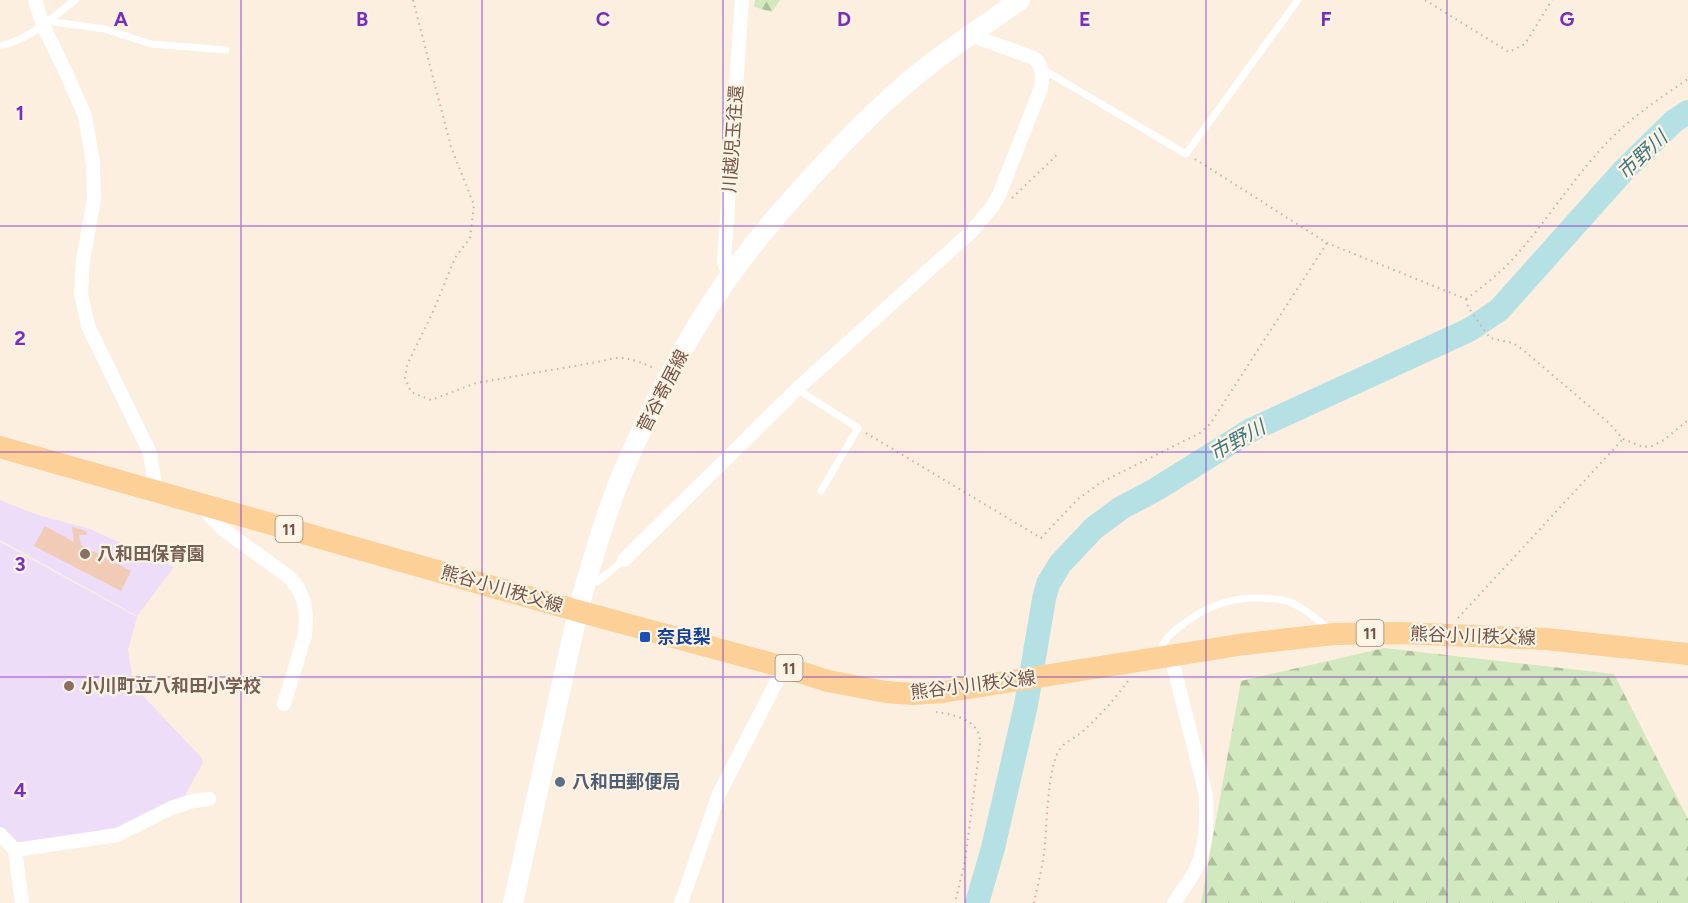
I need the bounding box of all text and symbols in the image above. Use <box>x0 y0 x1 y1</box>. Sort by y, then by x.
text: A <box>114 7 129 31</box>
text: B <box>356 7 368 31</box>
text: C <box>596 7 610 31</box>
text: D <box>837 7 851 31</box>
text: E <box>1079 7 1091 31</box>
text: F <box>1320 7 1332 31</box>
text: G <box>1560 7 1575 31</box>
street label: 川越児玉往還 <box>718 84 748 194</box>
text: 1 <box>16 101 24 125</box>
water label: 市野川 <box>1612 124 1674 184</box>
text: 2 <box>14 326 26 350</box>
street label: 菅谷寄居線 <box>633 346 693 436</box>
water label: 市野川 <box>1205 414 1271 465</box>
road number: 11 <box>276 516 302 542</box>
place label: 八和田保育園 <box>97 543 205 565</box>
marker: 八和田保育園 <box>78 547 92 561</box>
text: 3 <box>14 552 26 576</box>
street label: 熊谷小川秩父線 <box>438 561 566 617</box>
road number: 11 <box>1356 620 1384 646</box>
street label: 熊谷小川秩父線 <box>1410 623 1536 649</box>
place label: 奈良梨 <box>657 626 711 648</box>
marker: 奈良梨 <box>638 630 652 644</box>
road number: 11 <box>776 655 802 681</box>
street label: 熊谷小川秩父線 <box>909 666 1037 704</box>
place label: 小川町立八和田小学校 <box>81 675 261 697</box>
marker: 小川町立八和田小学校 <box>62 679 76 693</box>
place label: 八和田郵便局 <box>572 771 680 793</box>
marker: 八和田郵便局 <box>553 775 567 789</box>
text: 4 <box>14 778 27 802</box>

